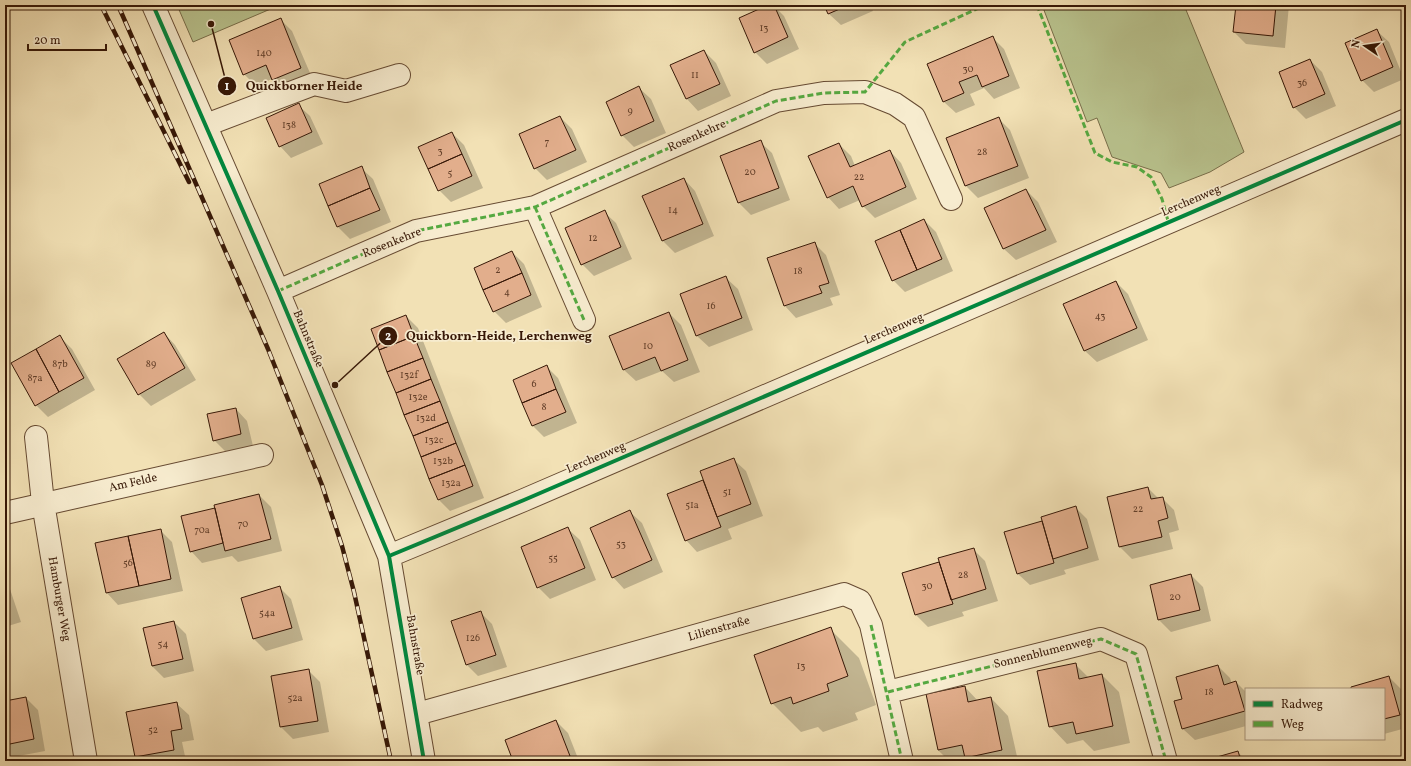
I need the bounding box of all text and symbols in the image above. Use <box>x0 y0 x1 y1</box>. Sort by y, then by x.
house number: 13 <box>759 21 769 35</box>
scale bar <box>28 26 106 52</box>
north arrow <box>1345 26 1385 66</box>
text: 20 m <box>34 33 61 49</box>
text: N <box>1349 39 1365 50</box>
house number: 140 <box>256 46 272 60</box>
house number: 30 <box>963 62 973 76</box>
house number: 11 <box>691 68 699 82</box>
callout: Quickborner Heide <box>217 73 370 98</box>
house number: 36 <box>1297 76 1307 90</box>
text: Quickborner Heide <box>246 78 363 96</box>
text: 1 <box>225 79 230 95</box>
house number: 9 <box>627 104 633 118</box>
street label: Rosenkehre <box>665 116 729 156</box>
house number: 138 <box>282 118 296 132</box>
house number: 7 <box>545 135 550 149</box>
house number: 3 <box>437 144 443 158</box>
house number: 28 <box>977 145 987 159</box>
house number: 20 <box>744 165 756 179</box>
house number: 5 <box>448 166 453 180</box>
house number: 22 <box>854 170 864 184</box>
street label: Lerchenweg <box>1159 181 1223 221</box>
house number: 14 <box>668 203 678 217</box>
street label: Rosenkehre <box>360 224 424 262</box>
house number: 12 <box>588 231 598 245</box>
house number: 2 <box>495 263 501 277</box>
house number: 18 <box>794 264 802 278</box>
house number: 4 <box>504 285 510 299</box>
house number: 16 <box>707 299 715 313</box>
street label: Bahnstraße <box>289 308 327 370</box>
street label: Lerchenweg <box>862 309 926 349</box>
house number: 43 <box>1095 309 1105 323</box>
callout: Quickborn-Heide, Lerchenweg <box>378 323 600 348</box>
text: Quickborn-Heide, Lerchenweg <box>406 328 592 346</box>
text: 2 <box>385 329 391 345</box>
house number: 10 <box>643 339 653 353</box>
house number: 87b <box>52 357 68 371</box>
house number: 89 <box>146 357 156 371</box>
house number: 132f <box>400 368 419 382</box>
house number: 87a <box>28 371 42 385</box>
house number: 6 <box>531 377 537 391</box>
house number: 132e <box>408 390 428 404</box>
house number: 8 <box>541 400 547 414</box>
house number: 132d <box>416 411 436 425</box>
house number: 132c <box>425 433 444 447</box>
street label: Lerchenweg <box>564 438 628 478</box>
house number: 132b <box>433 454 453 468</box>
street label: Am Felde <box>107 470 159 496</box>
house number: 132a <box>441 476 461 490</box>
house number: 51 <box>723 485 731 499</box>
house number: 51a <box>685 498 699 512</box>
house number: 22 <box>1133 502 1143 516</box>
house number: 70 <box>238 517 248 531</box>
house number: 70a <box>194 523 210 537</box>
house number: 53 <box>616 537 626 551</box>
house number: 55 <box>548 551 558 565</box>
street label: Hamburger Weg <box>44 555 74 643</box>
house number: 56 <box>123 556 133 570</box>
house number: 28 <box>958 568 968 582</box>
house number: 30 <box>922 579 932 593</box>
house number: 20 <box>1169 590 1181 604</box>
house number: 54a <box>259 606 275 620</box>
street label: Lilienstraße <box>686 612 752 645</box>
street label: Bahnstraße <box>402 614 428 677</box>
house number: 126 <box>466 631 480 645</box>
street label: Sonnenblumenweg <box>992 633 1094 673</box>
house number: 54 <box>158 637 168 651</box>
house number: 13 <box>796 659 806 673</box>
house number: 18 <box>1205 685 1213 699</box>
legend <box>1245 688 1385 740</box>
house number: 52a <box>287 691 303 705</box>
text: Radweg <box>1281 697 1323 713</box>
text: Weg <box>1281 717 1304 733</box>
house number: 52 <box>148 723 158 737</box>

